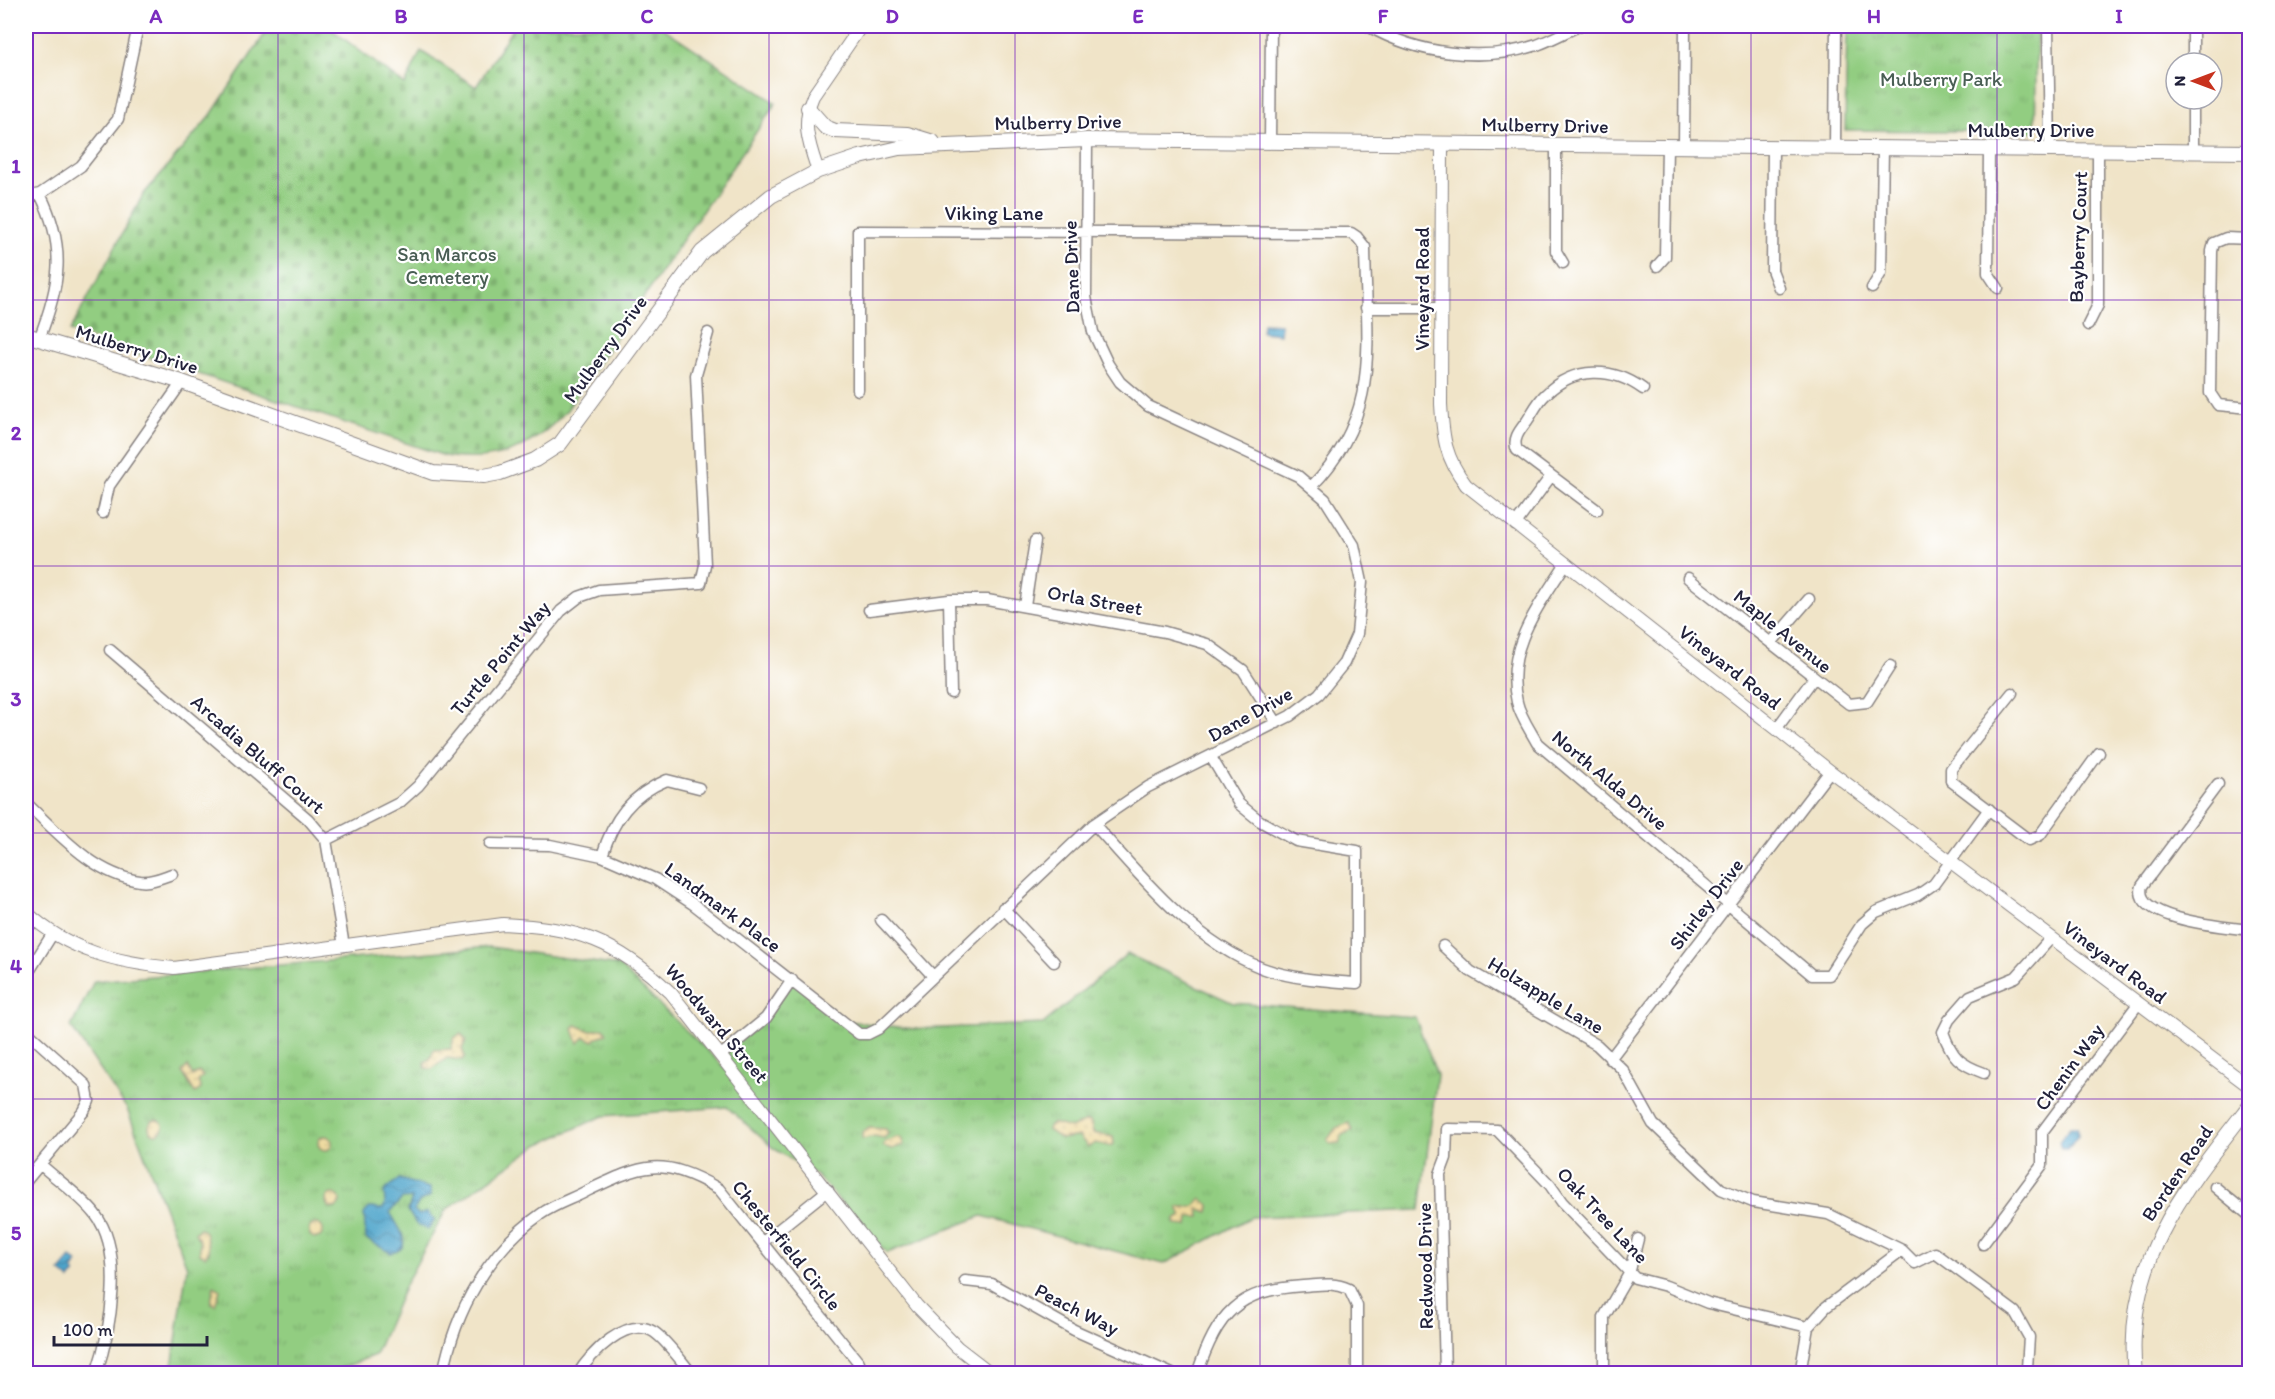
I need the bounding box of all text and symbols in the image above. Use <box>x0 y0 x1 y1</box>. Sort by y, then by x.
text: A <box>149 4 163 28</box>
text: B <box>395 4 408 28</box>
text: C <box>641 4 654 28</box>
text: D <box>885 4 899 28</box>
text: E <box>1132 4 1144 28</box>
text: F <box>1378 4 1389 28</box>
text: G <box>1621 4 1635 28</box>
text: H <box>1867 4 1881 28</box>
text: I <box>2115 4 2123 28</box>
north arrow <box>2164 51 2224 111</box>
park label: Mulberry Park <box>1880 67 2003 91</box>
text: N <box>2170 76 2189 86</box>
street label: Mulberry Drive <box>994 109 1122 135</box>
street label: Mulberry Drive <box>1481 112 1609 138</box>
street label: Mulberry Drive <box>1967 118 2095 142</box>
text: 1 <box>11 154 21 178</box>
street label: Bayberry Court <box>2064 171 2092 303</box>
street label: Viking Lane <box>944 201 1044 225</box>
street label: Dane Drive <box>1057 220 1085 314</box>
street label: Vineyard Road <box>1410 227 1434 351</box>
park label: San Marcos Cemetery <box>397 242 497 289</box>
street label: Mulberry Drive <box>558 291 652 407</box>
street label: Mulberry Drive <box>73 319 201 379</box>
text: 2 <box>11 421 22 445</box>
street label: Orla Street <box>1045 580 1145 620</box>
street label: Maple Avenue <box>1729 584 1837 678</box>
street label: Turtle Point Way <box>445 595 555 720</box>
street label: Vineyard Road <box>1674 619 1786 715</box>
street label: Dane Drive <box>1203 681 1297 747</box>
text: 3 <box>11 687 22 711</box>
street label: Arcadia Bluff Court <box>186 689 330 819</box>
street label: North Alda Drive <box>1547 725 1673 835</box>
street label: Shirley Drive <box>1664 854 1748 954</box>
street label: Landmark Place <box>660 857 786 957</box>
street label: Vineyard Road <box>2058 915 2172 1009</box>
street label: Holzapple Lane <box>1484 951 1608 1039</box>
text: 4 <box>10 954 22 978</box>
street label: Woodward Street <box>660 958 774 1088</box>
street label: Chenin Way <box>2029 1018 2109 1115</box>
street label: Borden Road <box>2136 1120 2218 1226</box>
street label: Oak Tree Lane <box>1552 1162 1654 1268</box>
street label: Chesterfield Circle <box>727 1175 847 1315</box>
street label: Redwood Drive <box>1412 1202 1438 1330</box>
text: 5 <box>11 1221 22 1245</box>
street label: Peach Way <box>1031 1278 1124 1341</box>
scale bar <box>54 1309 207 1347</box>
text: 100 m <box>63 1319 113 1341</box>

